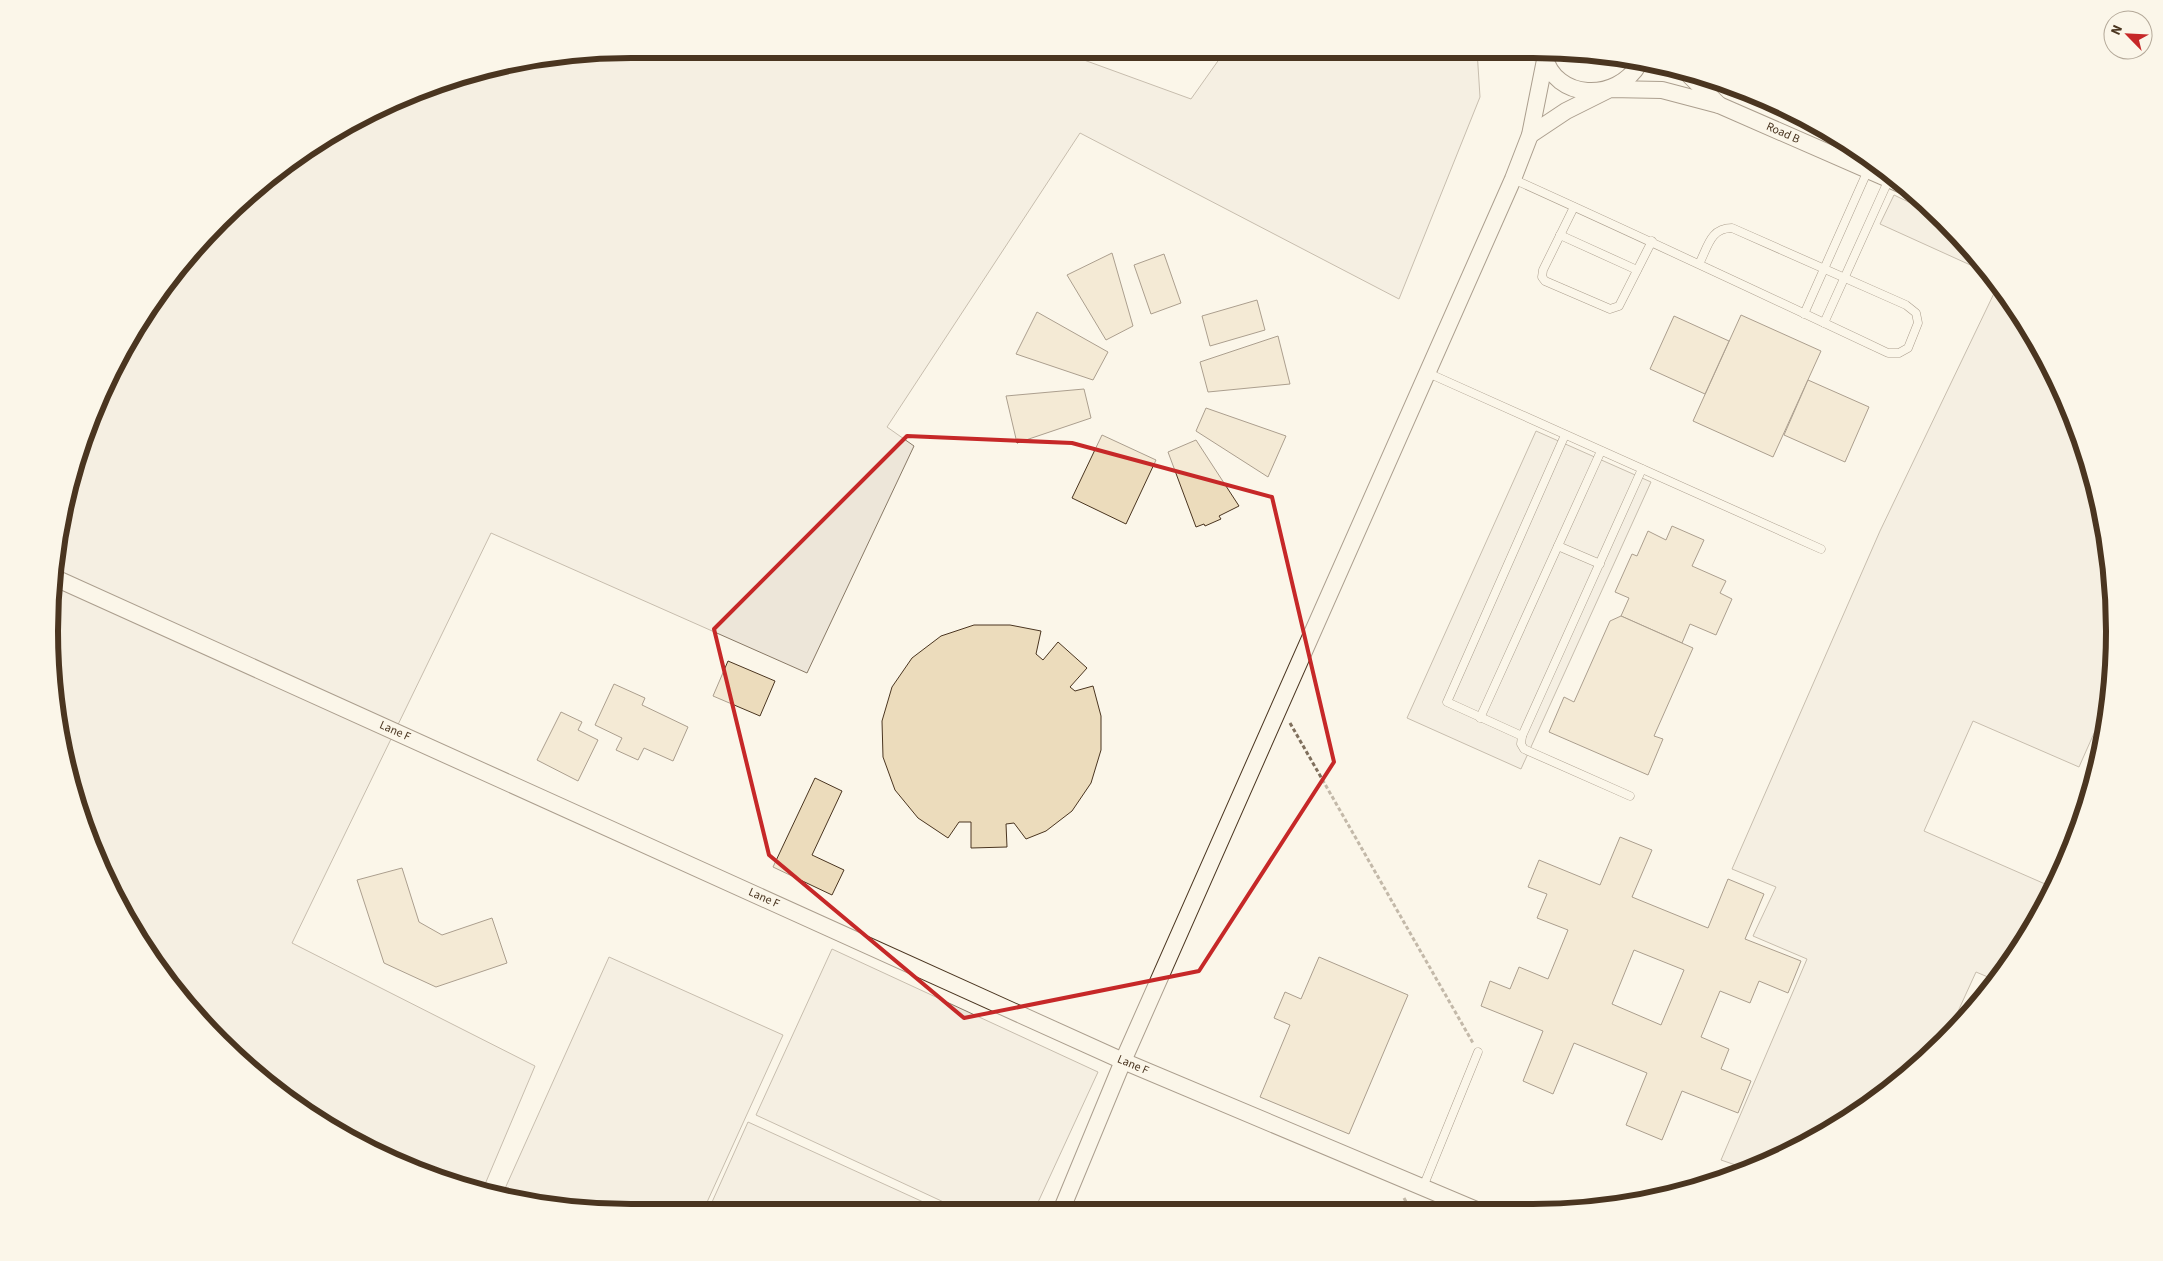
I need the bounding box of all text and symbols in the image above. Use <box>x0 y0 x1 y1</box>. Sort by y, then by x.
north arrow <box>2103 10 2153 60</box>
text: N <box>2106 22 2128 38</box>
street label: Road B <box>1763 118 1803 148</box>
street label: Lane F <box>377 717 413 745</box>
street label: Lane F <box>746 884 782 912</box>
street label: Lane F <box>1115 1051 1151 1079</box>

